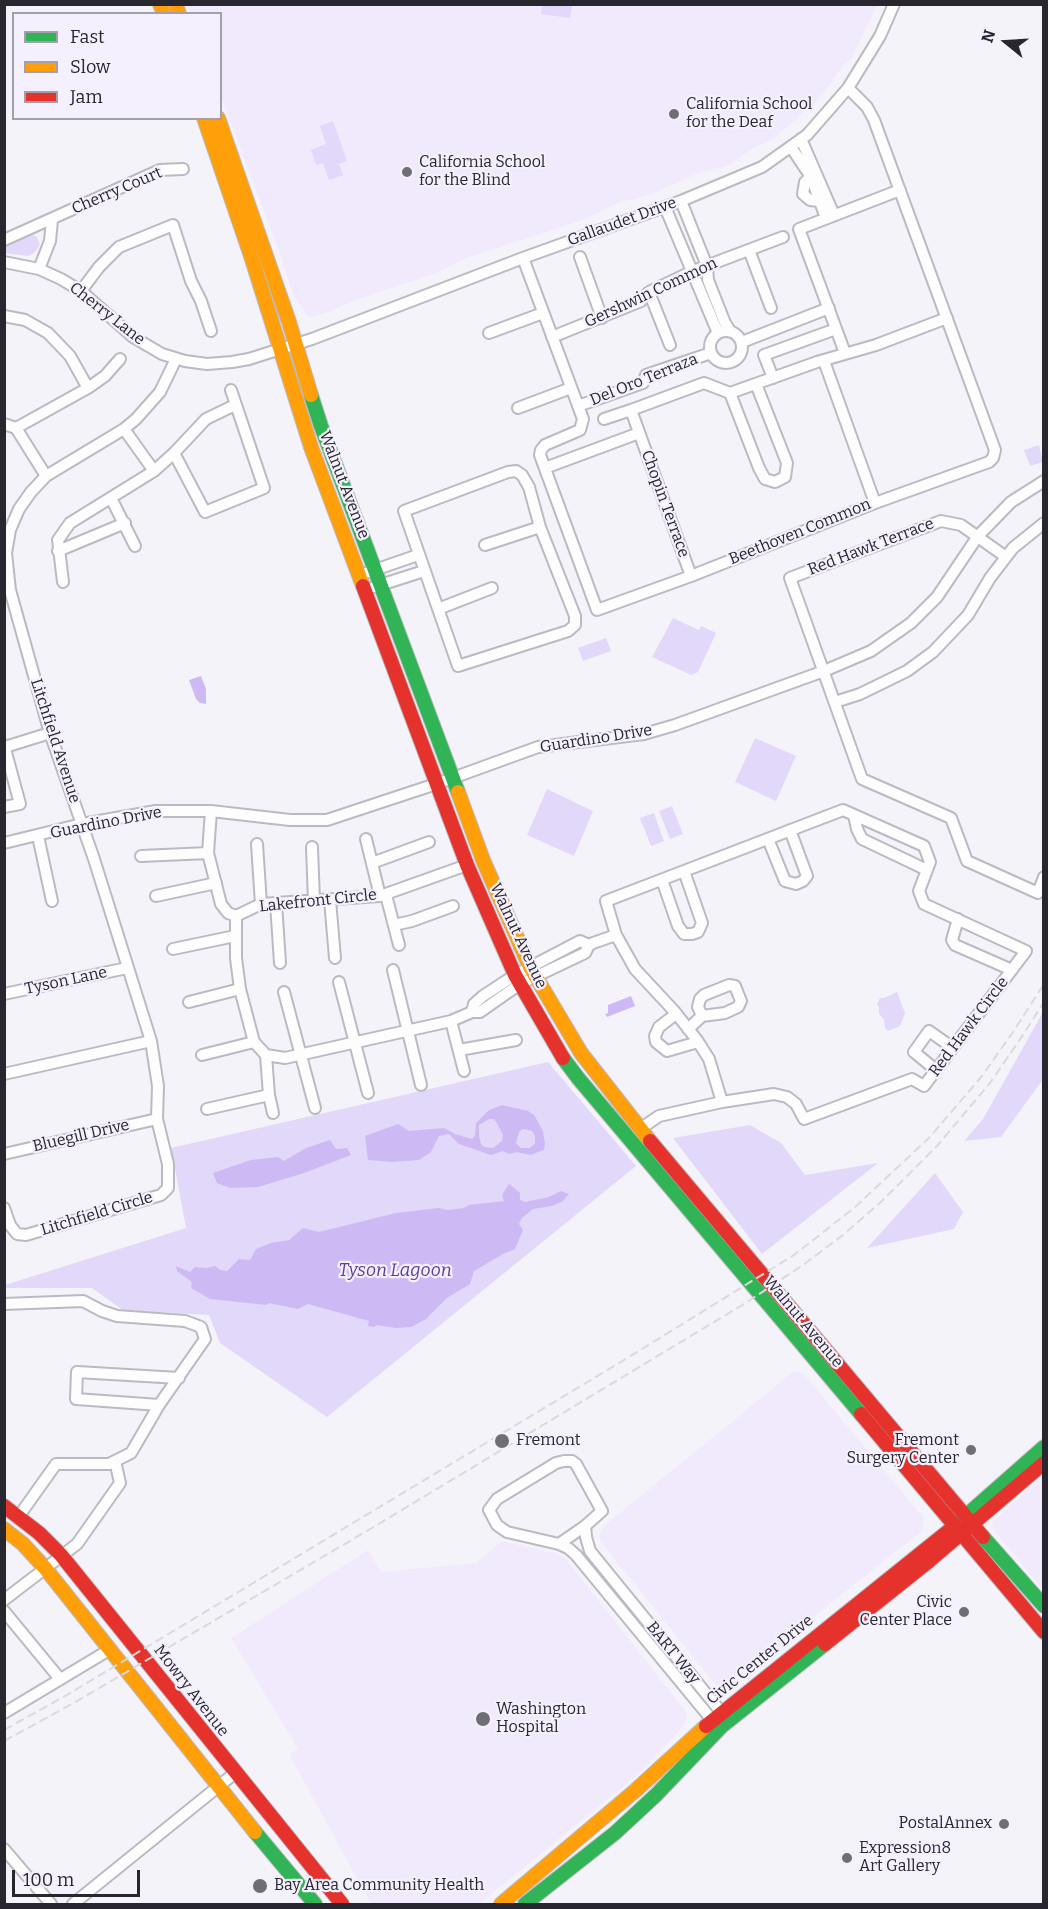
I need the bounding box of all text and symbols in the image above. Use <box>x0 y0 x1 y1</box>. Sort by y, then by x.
legend <box>12 12 222 120</box>
north arrow <box>976 12 1036 72</box>
text: Fast <box>70 26 105 48</box>
text: N <box>977 27 999 45</box>
text: Slow <box>70 56 110 78</box>
text: Jam <box>70 86 103 108</box>
place label: California School for the Deaf <box>686 95 812 133</box>
marker: California School for the Deaf <box>667 107 681 121</box>
place label: California School for the Blind <box>419 153 545 191</box>
street label: Cherry Court <box>69 163 165 219</box>
marker: California School for the Blind <box>400 165 414 179</box>
street label: Gallaudet Drive <box>565 193 679 251</box>
street label: Gershwin Common <box>582 254 720 332</box>
street label: Cherry Lane <box>65 279 149 349</box>
street label: Del Oro Terraza <box>587 350 701 410</box>
street label: Walnut Avenue <box>315 428 373 542</box>
street label: Chopin Terrace <box>637 448 693 560</box>
street label: Beethoven Common <box>726 495 874 569</box>
street label: Red Hawk Terrace <box>805 514 937 580</box>
street label: Litchfield Avenue <box>26 676 84 806</box>
street label: Guardino Drive <box>539 721 653 757</box>
street label: Guardino Drive <box>49 803 163 843</box>
street label: Walnut Avenue <box>485 880 551 992</box>
street label: Lakefront Circle <box>258 885 378 917</box>
street label: Tyson Lane <box>23 963 109 999</box>
street label: Red Hawk Circle <box>925 973 1013 1081</box>
street label: Bluegill Drive <box>31 1116 131 1156</box>
street label: Litchfield Circle <box>39 1188 155 1240</box>
water label: Tyson Lagoon <box>338 1260 452 1282</box>
street label: Walnut Avenue <box>759 1272 847 1372</box>
place label: Fremont <box>516 1431 581 1451</box>
place label: Fremont Surgery Center <box>846 1431 959 1469</box>
marker: Fremont <box>493 1432 511 1450</box>
marker: Fremont Surgery Center <box>964 1443 978 1457</box>
place label: Civic Center Place <box>859 1593 952 1631</box>
marker: Civic Center Place <box>957 1605 971 1619</box>
street label: Civic Center Drive <box>703 1611 817 1709</box>
street label: BART Way <box>642 1618 704 1688</box>
street label: Mowry Avenue <box>149 1641 233 1741</box>
place label: Washington Hospital <box>496 1700 586 1738</box>
marker: Washington Hospital <box>474 1710 492 1728</box>
place label: PostalAnnex <box>899 1814 992 1834</box>
marker: PostalAnnex <box>997 1817 1011 1831</box>
place label: Expression8 Art Gallery <box>859 1839 951 1877</box>
marker: Expression8 Art Gallery <box>840 1851 854 1865</box>
scale bar <box>15 1858 142 1896</box>
text: 100 m <box>23 1869 74 1891</box>
place label: Bay Area Community Health <box>274 1876 484 1896</box>
marker: Bay Area Community Health <box>251 1877 269 1895</box>

